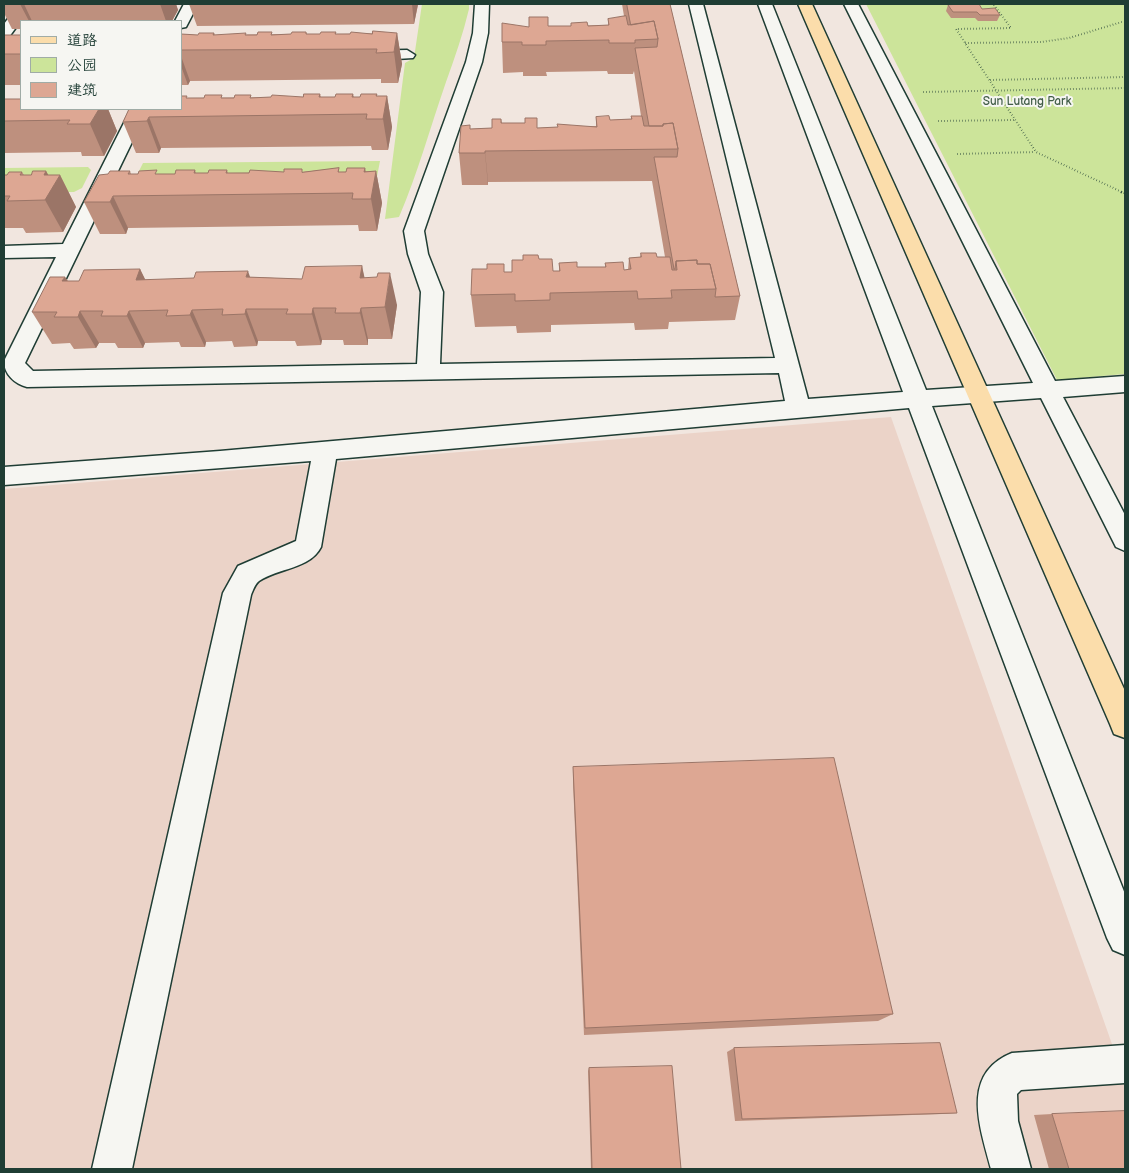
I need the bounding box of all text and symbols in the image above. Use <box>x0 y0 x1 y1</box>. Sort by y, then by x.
legend <box>20 20 182 110</box>
text: 道路 <box>67 31 97 50</box>
text: 公园 <box>67 56 97 75</box>
text: 建筑 <box>67 81 97 100</box>
park label: Sun Lutang Park <box>983 95 1071 109</box>

